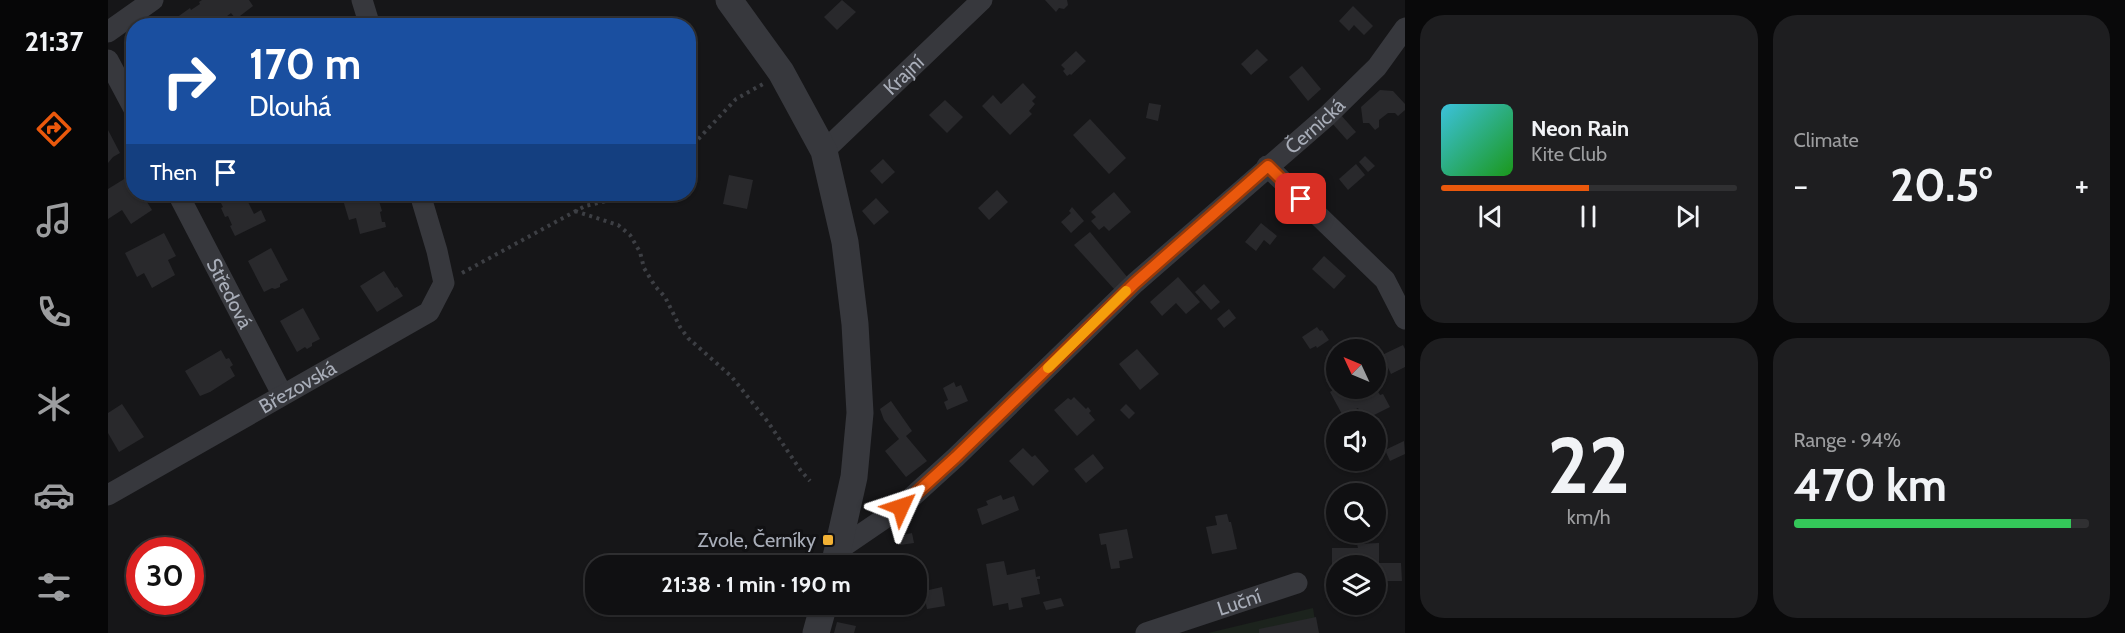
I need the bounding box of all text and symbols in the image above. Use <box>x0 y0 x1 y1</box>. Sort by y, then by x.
text: 21:37 <box>25 25 83 58</box>
text: 170 m <box>249 38 361 90</box>
icon: right <box>150 42 228 120</box>
street label: Krajní <box>878 50 929 100</box>
text: Dlouhá <box>249 90 331 123</box>
street label: Černická <box>1280 93 1350 159</box>
icon: directions <box>33 108 75 150</box>
text: Neon Rain <box>1531 115 1629 142</box>
text: Climate <box>1794 128 1859 152</box>
text: Kite Club <box>1531 142 1607 166</box>
icon: arrive <box>209 156 242 189</box>
text: 20.5° <box>1890 158 1992 212</box>
text: Then <box>150 159 197 186</box>
text: − <box>1794 165 1808 205</box>
text: + <box>2074 165 2089 205</box>
pin <box>1275 173 1326 224</box>
icon: arrive <box>1284 182 1317 215</box>
icon: music <box>33 199 75 241</box>
icon: previous <box>1474 200 1507 233</box>
icon: pause <box>1572 200 1605 233</box>
icon: next <box>1671 200 1704 233</box>
street label: Středová <box>201 254 258 333</box>
icon: phone <box>33 291 75 333</box>
north arrow <box>1326 339 1386 399</box>
map controls <box>1326 339 1386 615</box>
street label: Březovská <box>254 355 341 419</box>
icon: climate <box>33 383 75 425</box>
button: sound <box>1326 411 1386 471</box>
text: 22 <box>1547 418 1630 513</box>
text: Range · 94% <box>1794 428 1901 452</box>
text: 470 km <box>1794 458 1947 512</box>
icon: car <box>33 474 75 516</box>
position arrow <box>869 475 933 539</box>
button: search <box>1326 483 1386 543</box>
text: km/h <box>1567 505 1611 529</box>
place label: Zvole, Černíky <box>698 528 816 552</box>
marker: Zvole, Černíky <box>821 533 835 547</box>
speed limit sign: 30 <box>126 537 204 615</box>
button: layers <box>1326 555 1386 615</box>
icon: filters <box>33 566 75 608</box>
text: 21:38 · 1 min · 190 m <box>661 571 851 598</box>
street label: Luční <box>1214 584 1264 621</box>

